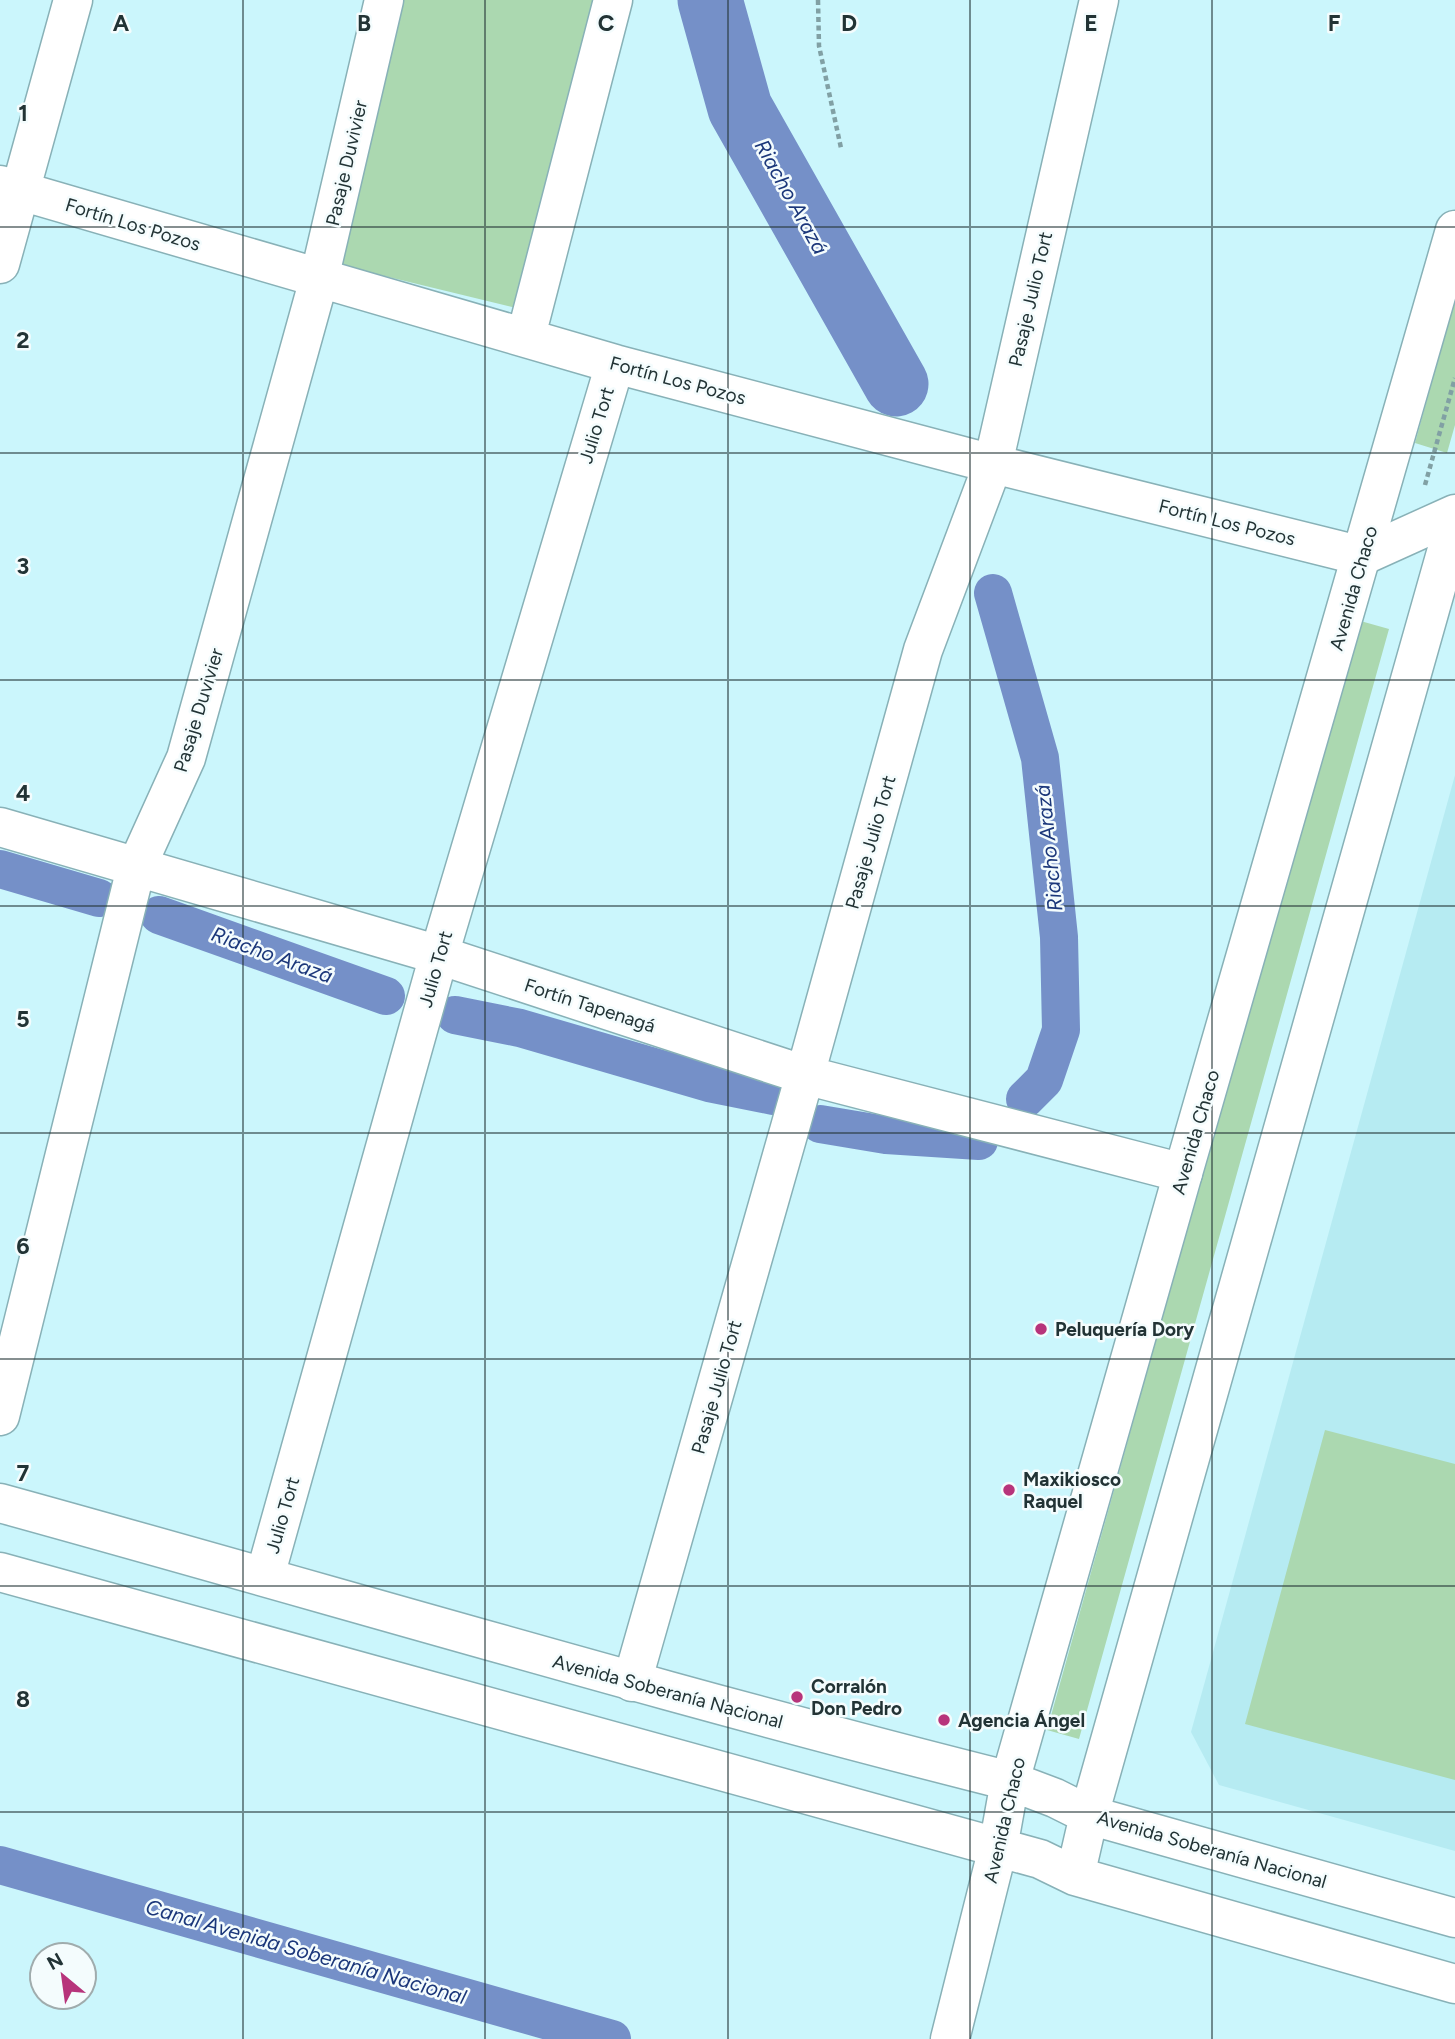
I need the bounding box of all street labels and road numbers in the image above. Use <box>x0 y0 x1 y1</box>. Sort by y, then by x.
street label: Pasaje Duvivier <box>321 97 372 228</box>
street label: Fortín Los Pozos <box>63 193 203 256</box>
street label: Pasaje Julio Tort <box>1004 229 1057 369</box>
street label: Fortín Los Pozos <box>607 351 749 410</box>
street label: Julio Tort <box>574 384 619 466</box>
street label: Fortín Los Pozos <box>1156 494 1298 551</box>
street label: Avenida Chaco <box>1325 523 1382 653</box>
street label: Pasaje Duvivier <box>169 645 228 775</box>
street label: Pasaje Julio Tort <box>840 773 901 912</box>
street label: Julio Tort <box>414 928 457 1010</box>
street label: Fortín Tapenagá <box>521 973 658 1037</box>
street label: Avenida Chaco <box>1167 1067 1224 1197</box>
street label: Pasaje Julio Tort <box>686 1318 747 1457</box>
street label: Julio Tort <box>261 1474 304 1556</box>
street label: Avenida Soberanía Nacional <box>550 1650 786 1733</box>
street label: Avenida Chaco <box>979 1755 1030 1885</box>
street label: Avenida Soberanía Nacional <box>1095 1806 1329 1893</box>

